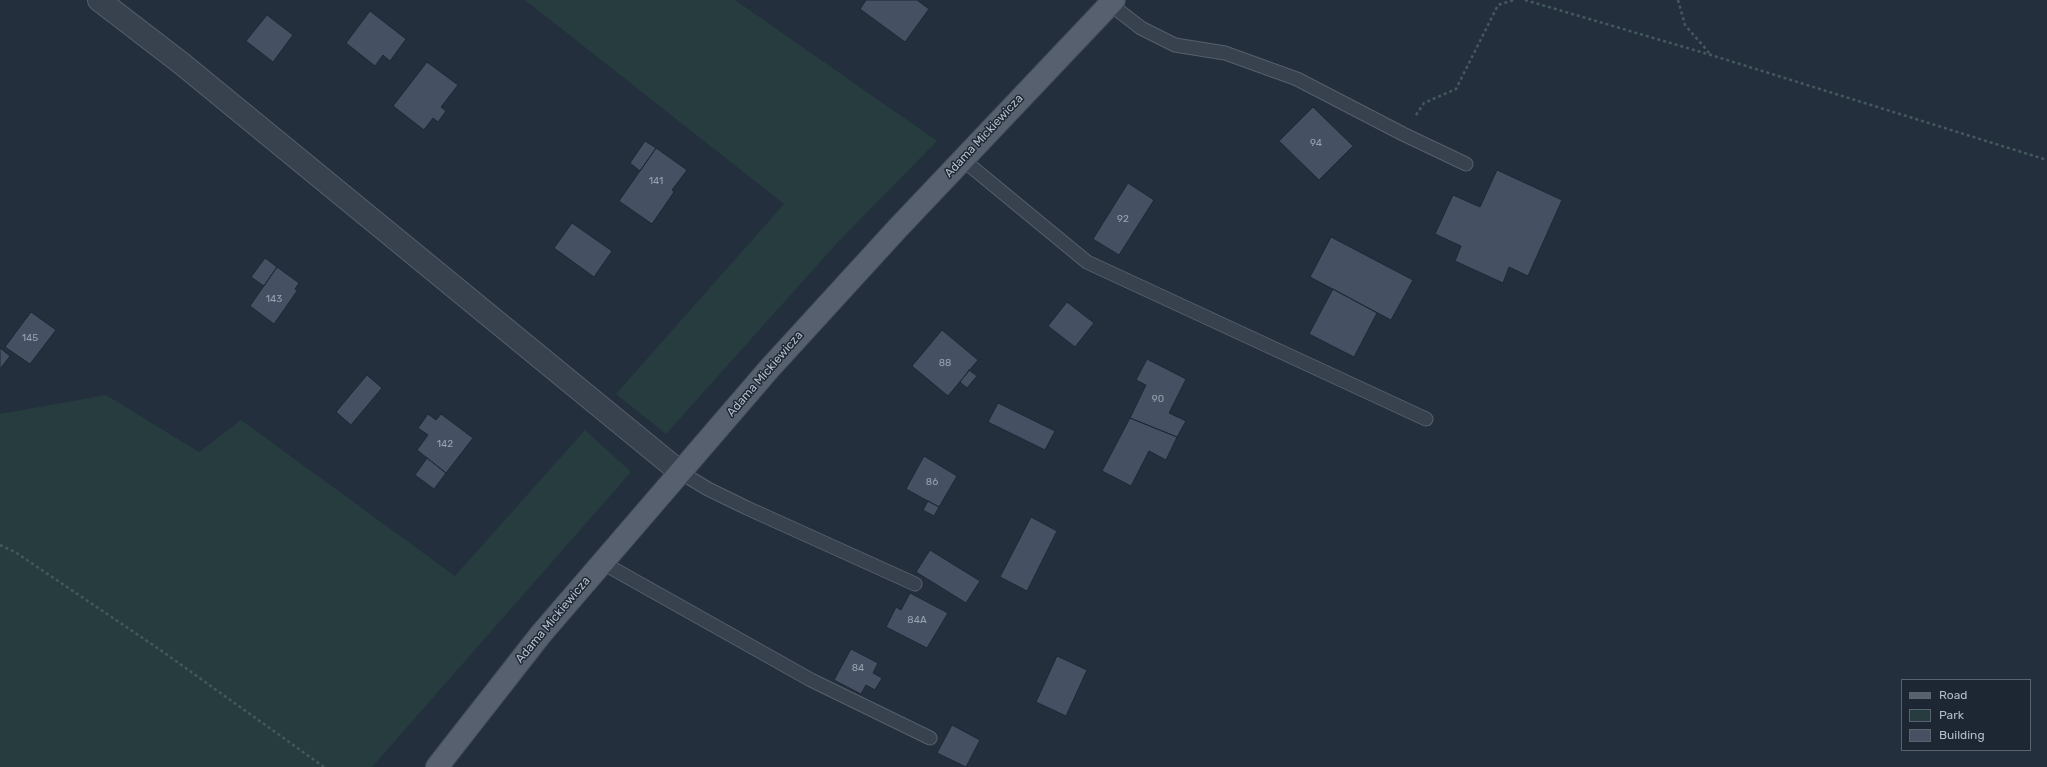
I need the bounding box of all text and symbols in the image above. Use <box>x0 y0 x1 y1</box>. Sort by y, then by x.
street label: Adama Mickiewicza <box>942 91 1026 181</box>
house number: 94 <box>1310 137 1322 149</box>
house number: 141 <box>649 175 663 187</box>
house number: 92 <box>1117 213 1129 225</box>
house number: 143 <box>266 293 282 305</box>
street label: Adama Mickiewicza <box>724 328 806 420</box>
house number: 145 <box>22 332 38 344</box>
house number: 88 <box>939 357 951 369</box>
house number: 90 <box>1152 393 1164 405</box>
house number: 142 <box>437 438 453 450</box>
house number: 86 <box>926 476 938 488</box>
street label: Adama Mickiewicza <box>513 574 593 666</box>
house number: 84A <box>907 614 927 626</box>
house number: 84 <box>852 662 864 674</box>
legend <box>1901 679 2031 751</box>
text: Road <box>1939 688 1967 702</box>
text: Park <box>1939 708 1964 722</box>
text: Building <box>1939 728 1985 742</box>

